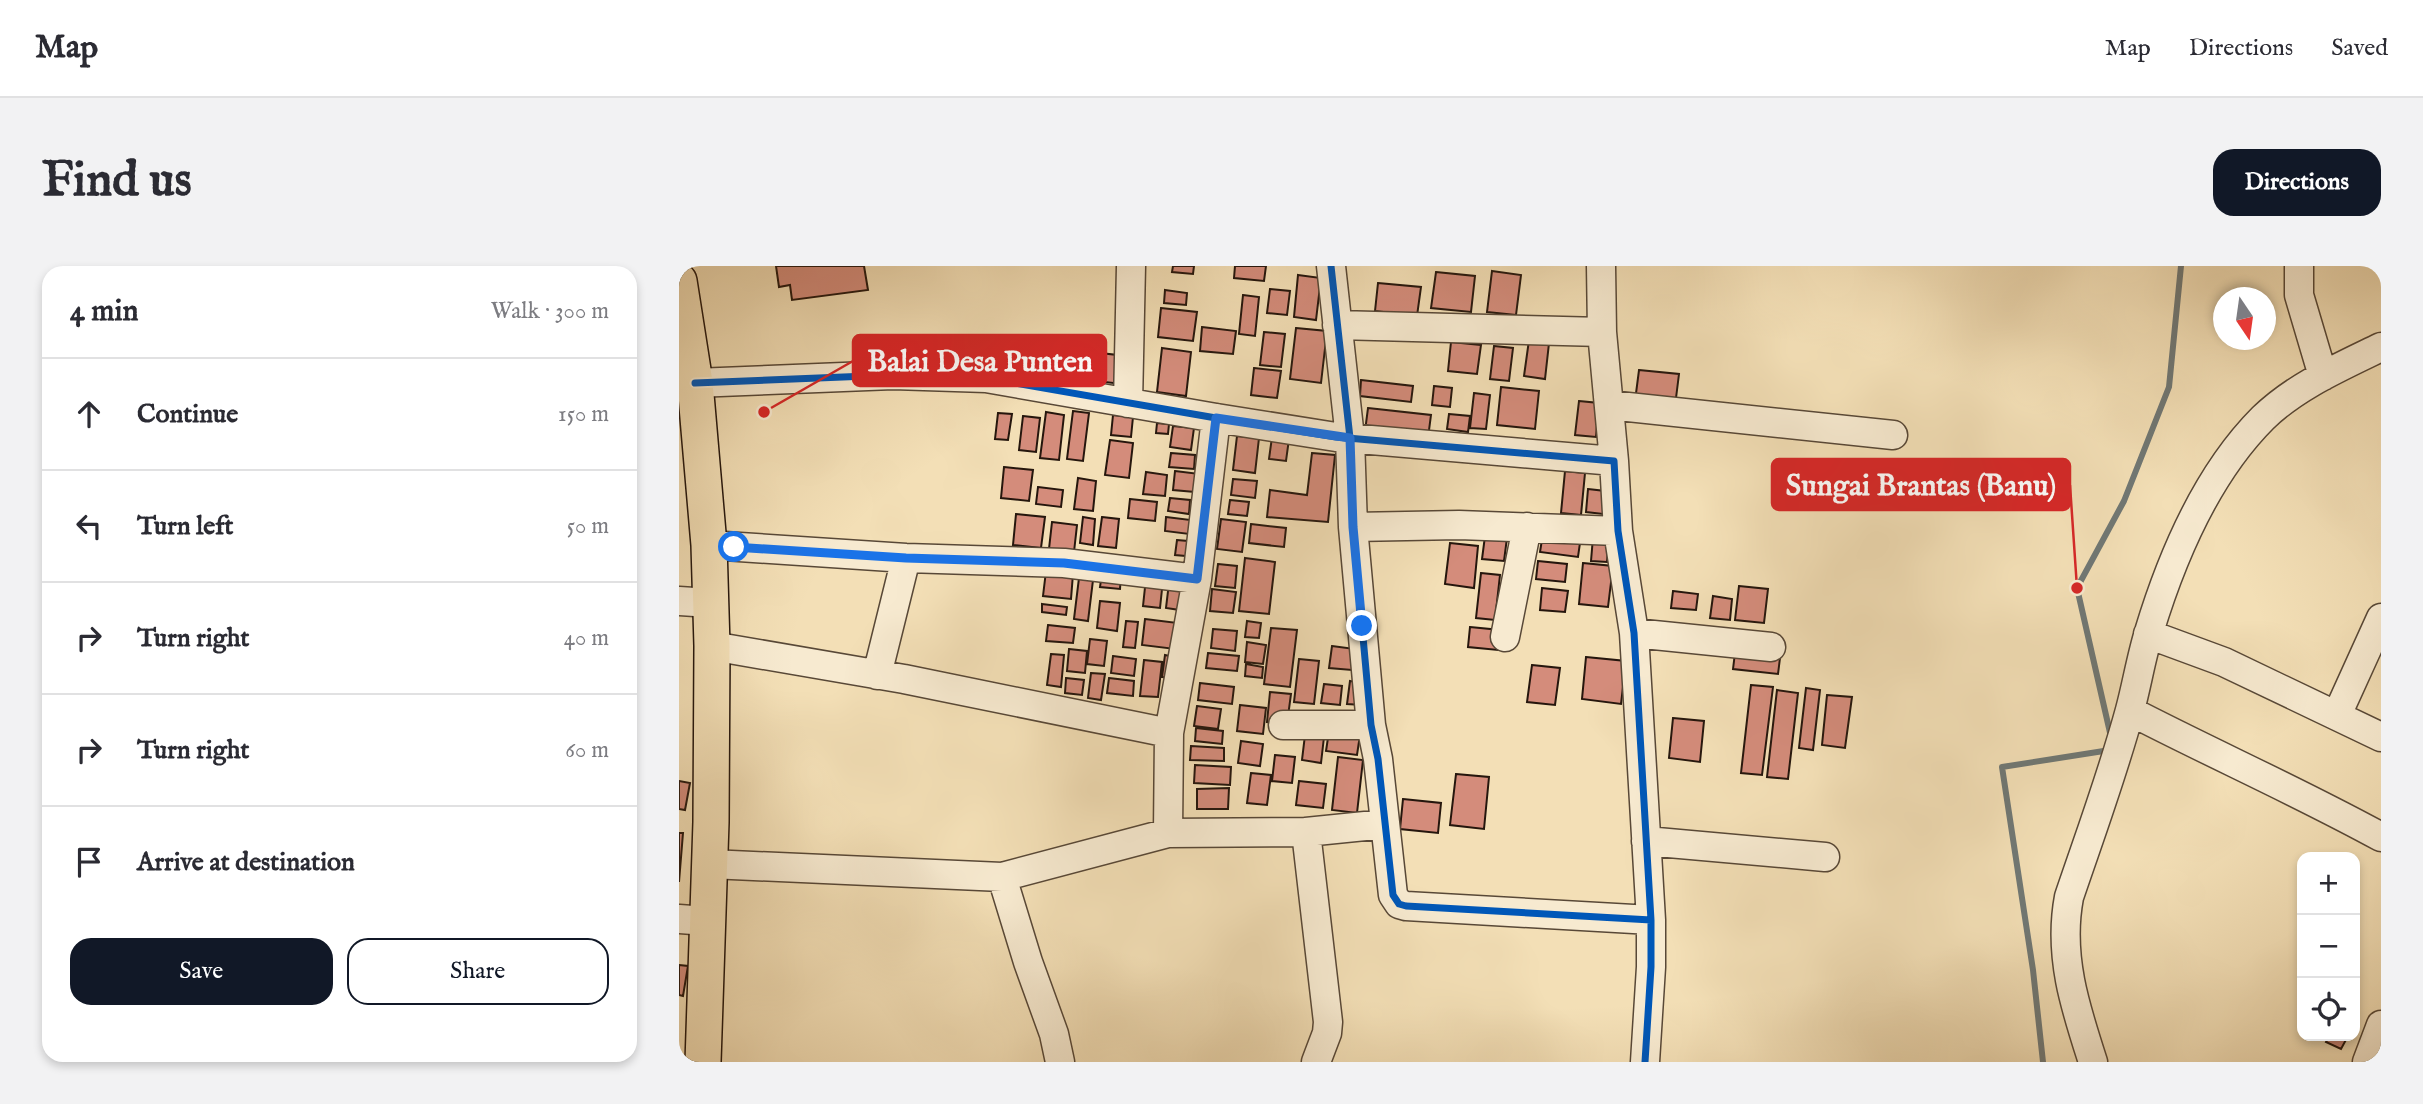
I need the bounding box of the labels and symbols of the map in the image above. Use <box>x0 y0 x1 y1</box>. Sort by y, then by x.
north arrow <box>2213 287 2276 350</box>
callout: Balai Desa Punten <box>853 335 1106 386</box>
text: Balai Desa Punten <box>867 344 1093 382</box>
callout: Sungai Brantas (Banu) <box>1772 459 2070 510</box>
text: Sungai Brantas (Banu) <box>1786 468 2056 506</box>
route start <box>718 531 749 562</box>
route end <box>1346 610 1377 641</box>

